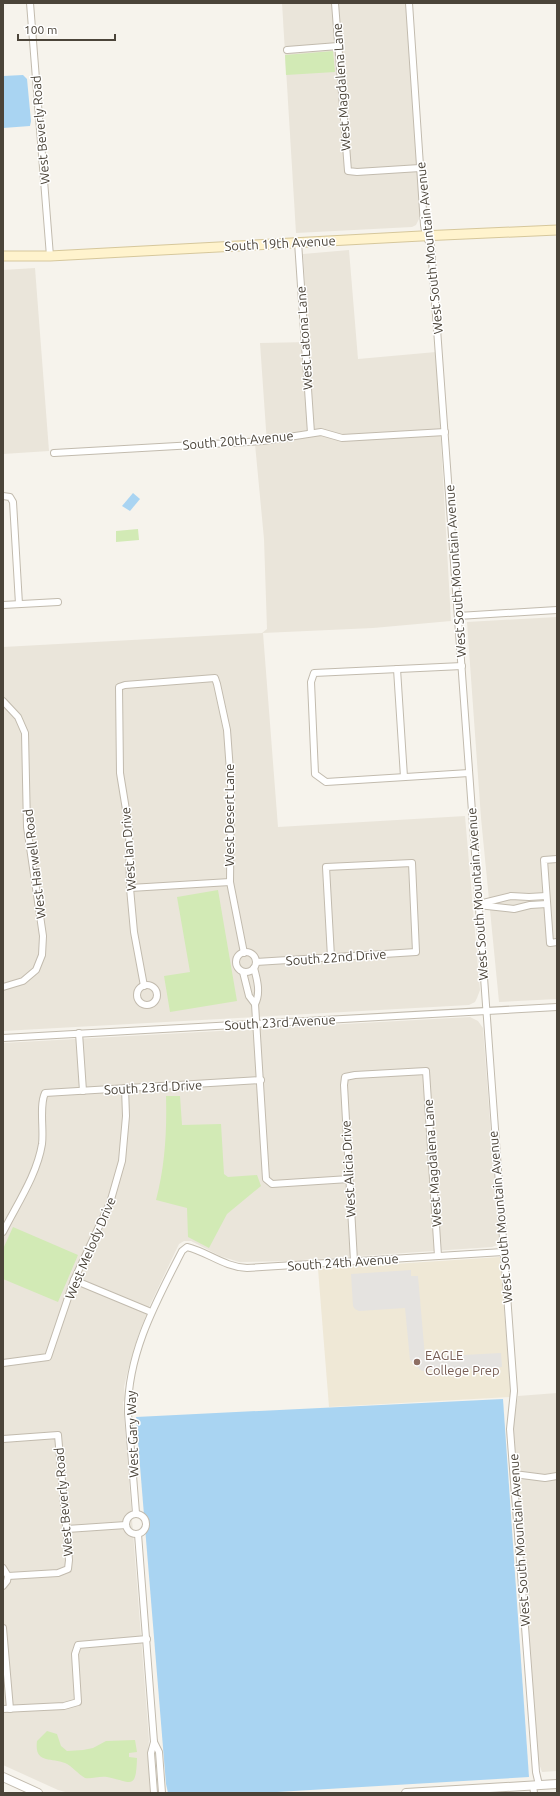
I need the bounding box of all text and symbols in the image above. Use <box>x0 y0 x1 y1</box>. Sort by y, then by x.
scale bar <box>18 16 115 42</box>
text: 100 m <box>24 23 57 36</box>
street label: West Magdalena Lane <box>330 23 352 151</box>
street label: West Beverly Road <box>28 75 52 185</box>
street label: West South Mountain Avenue <box>413 161 445 335</box>
street label: South 19th Avenue <box>224 233 336 253</box>
street label: West Latona Lane <box>293 286 315 390</box>
street label: South 20th Avenue <box>182 428 294 452</box>
street label: West South Mountain Avenue <box>442 484 468 658</box>
street label: West Desert Lane <box>222 764 236 866</box>
street label: West Ian Drive <box>118 807 138 891</box>
street label: West South Mountain Avenue <box>464 807 490 981</box>
street label: West Harwell Road <box>20 808 48 920</box>
street label: South 22nd Drive <box>285 947 387 967</box>
street label: South 23rd Avenue <box>224 1012 336 1032</box>
street label: South 23rd Drive <box>104 1077 202 1097</box>
street label: West Magdalena Lane <box>421 1099 443 1227</box>
street label: West Alicia Drive <box>338 1120 358 1218</box>
street label: West South Mountain Avenue <box>485 1130 515 1304</box>
street label: West Melody Drive <box>62 1195 118 1301</box>
street label: South 24th Avenue <box>287 1251 399 1273</box>
place label: EAGLE College Prep <box>425 1348 500 1377</box>
marker: EAGLE College Prep <box>412 1357 422 1367</box>
street label: West Gary Way <box>123 1390 141 1478</box>
street label: West Beverly Road <box>51 1447 75 1557</box>
street label: West South Mountain Avenue <box>506 1453 532 1627</box>

